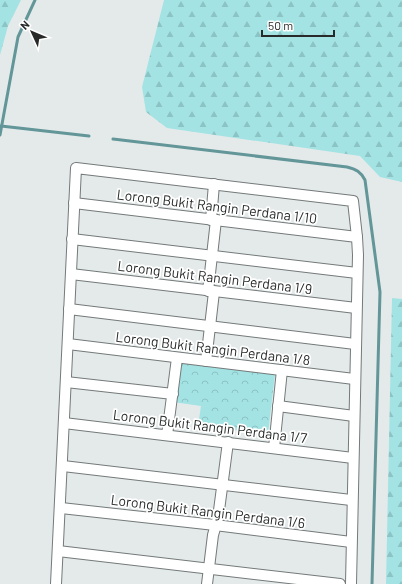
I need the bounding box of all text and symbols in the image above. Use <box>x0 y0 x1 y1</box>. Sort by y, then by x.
north arrow <box>12 12 52 52</box>
scale bar <box>262 12 334 38</box>
text: N <box>17 18 32 32</box>
text: 50 m <box>268 18 293 32</box>
street label: Lorong Bukit Rangin Perdana 1/10 <box>116 185 318 227</box>
street label: Lorong Bukit Rangin Perdana 1/9 <box>117 257 313 297</box>
street label: Lorong Bukit Rangin Perdana 1/8 <box>115 328 311 368</box>
street label: Lorong Bukit Rangin Perdana 1/7 <box>112 406 308 446</box>
street label: Lorong Bukit Rangin Perdana 1/6 <box>110 491 306 531</box>

